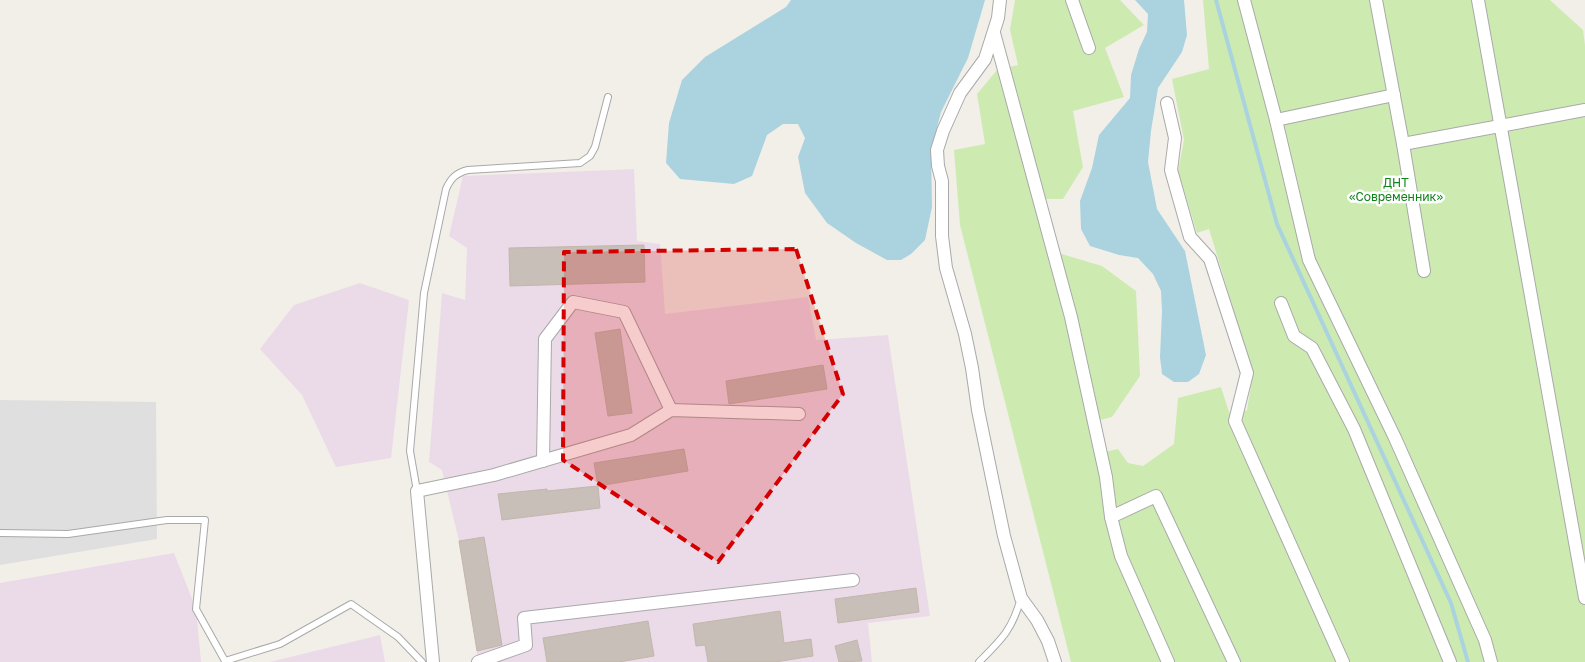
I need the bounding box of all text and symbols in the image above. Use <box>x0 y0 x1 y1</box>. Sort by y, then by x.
park label: ДНТ «Современник» <box>1349 175 1443 204</box>

